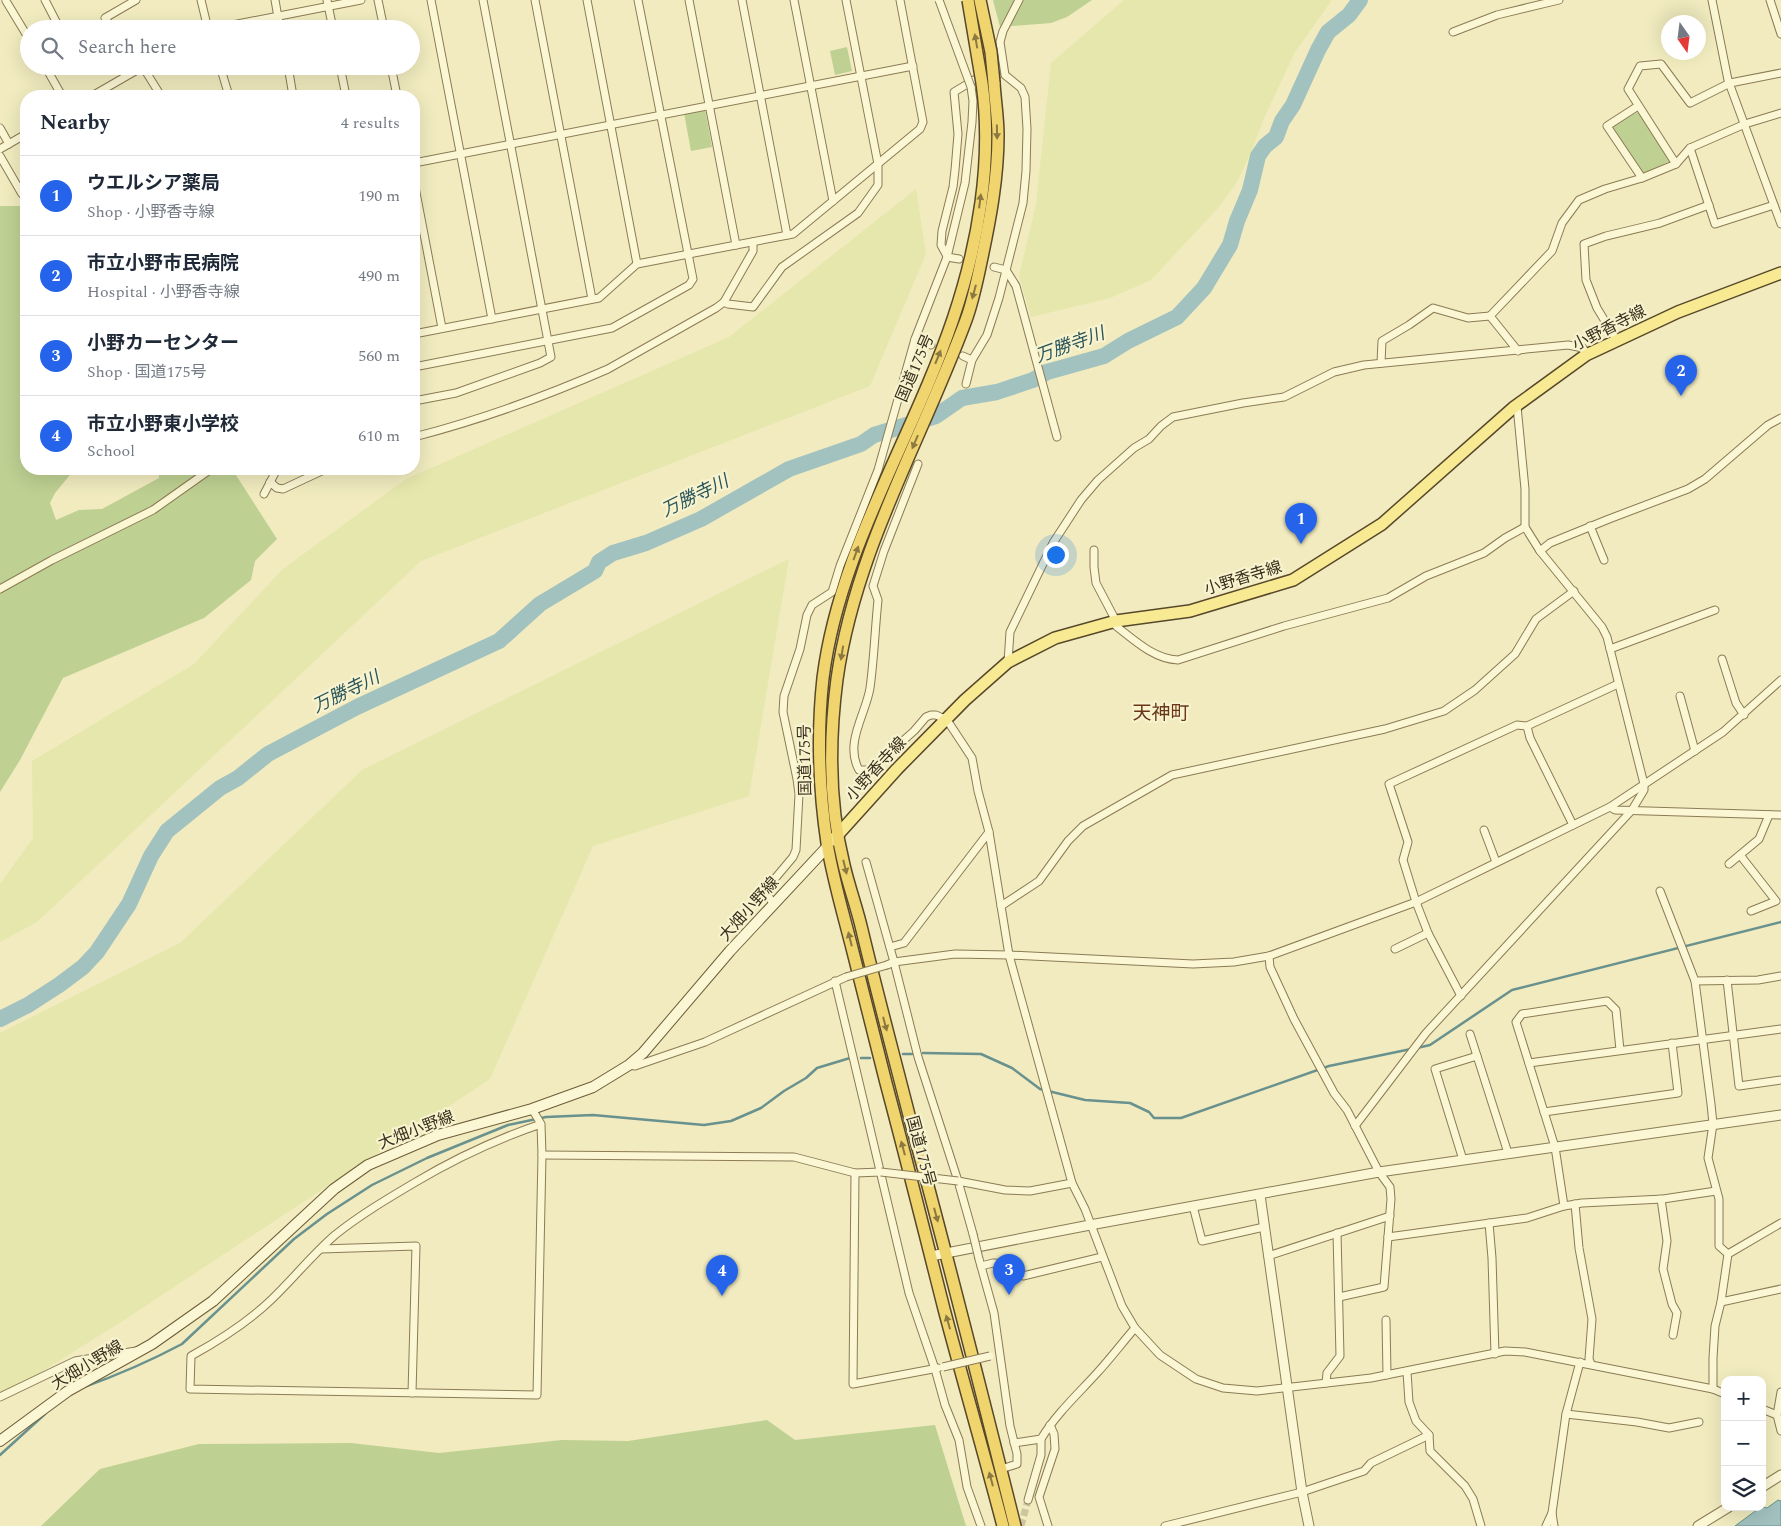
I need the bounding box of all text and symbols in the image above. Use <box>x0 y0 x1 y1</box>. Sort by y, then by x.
north arrow <box>1661 15 1706 60</box>
search box <box>20 20 420 75</box>
text: Search here <box>78 33 177 62</box>
one-way arrow <box>971 33 979 49</box>
icon: search <box>38 34 66 62</box>
text: Nearby <box>40 107 110 139</box>
text: 4 results <box>341 111 400 135</box>
one-way arrow <box>994 124 1002 140</box>
text: ウエルシア薬局 <box>87 169 220 198</box>
text: 1 <box>52 184 60 208</box>
text: 190 m <box>358 184 400 208</box>
one-way arrow <box>976 192 984 208</box>
text: Shop · 小野香寺線 <box>87 200 215 224</box>
text: 市立小野市民病院 <box>87 249 239 278</box>
text: 2 <box>52 264 60 288</box>
text: 490 m <box>358 264 400 288</box>
text: Hospital · 小野香寺線 <box>87 280 240 304</box>
one-way arrow <box>969 284 977 299</box>
street label: 小野香寺線 <box>1568 299 1650 357</box>
water label: 万勝寺川 <box>1032 319 1110 370</box>
text: 小野カーセンター <box>87 329 239 358</box>
street label: 国道175号 <box>890 330 940 406</box>
text: 3 <box>52 344 60 368</box>
text: 560 m <box>358 344 400 368</box>
one-way arrow <box>934 349 942 364</box>
pin: 2 <box>1665 355 1697 396</box>
text: Shop · 国道175号 <box>87 360 207 384</box>
text: 市立小野東小学校 <box>87 410 239 439</box>
text: 4 <box>52 424 60 448</box>
text: 610 m <box>358 424 400 448</box>
one-way arrow <box>910 435 918 449</box>
text: School <box>87 439 135 463</box>
water label: 万勝寺川 <box>657 467 735 524</box>
pin: 1 <box>1285 503 1317 544</box>
your location <box>1043 542 1069 568</box>
one-way arrow <box>852 545 860 560</box>
street label: 小野香寺線 <box>1201 555 1285 601</box>
one-way arrow <box>837 646 845 662</box>
water label: 万勝寺川 <box>308 663 386 720</box>
district label: 天神町 <box>1132 699 1190 728</box>
street label: 国道175号 <box>792 724 818 796</box>
street label: 小野香寺線 <box>840 732 912 806</box>
one-way arrow <box>841 859 849 874</box>
street label: 大畑小野線 <box>713 871 785 947</box>
one-way arrow <box>845 932 853 947</box>
one-way arrow <box>881 1017 889 1032</box>
street label: 大畑小野線 <box>374 1104 458 1156</box>
street label: 国道175号 <box>900 1113 942 1189</box>
one-way arrow <box>899 1140 907 1155</box>
one-way arrow <box>932 1207 940 1222</box>
pin: 3 <box>993 1254 1025 1295</box>
pin: 4 <box>706 1255 738 1296</box>
one-way arrow <box>943 1314 951 1329</box>
street label: 大畑小野線 <box>47 1334 127 1396</box>
map controls <box>1721 1376 1766 1511</box>
button: + <box>1721 1376 1766 1421</box>
button: − <box>1721 1421 1766 1466</box>
button: layers <box>1721 1466 1766 1511</box>
one-way arrow <box>986 1471 994 1486</box>

